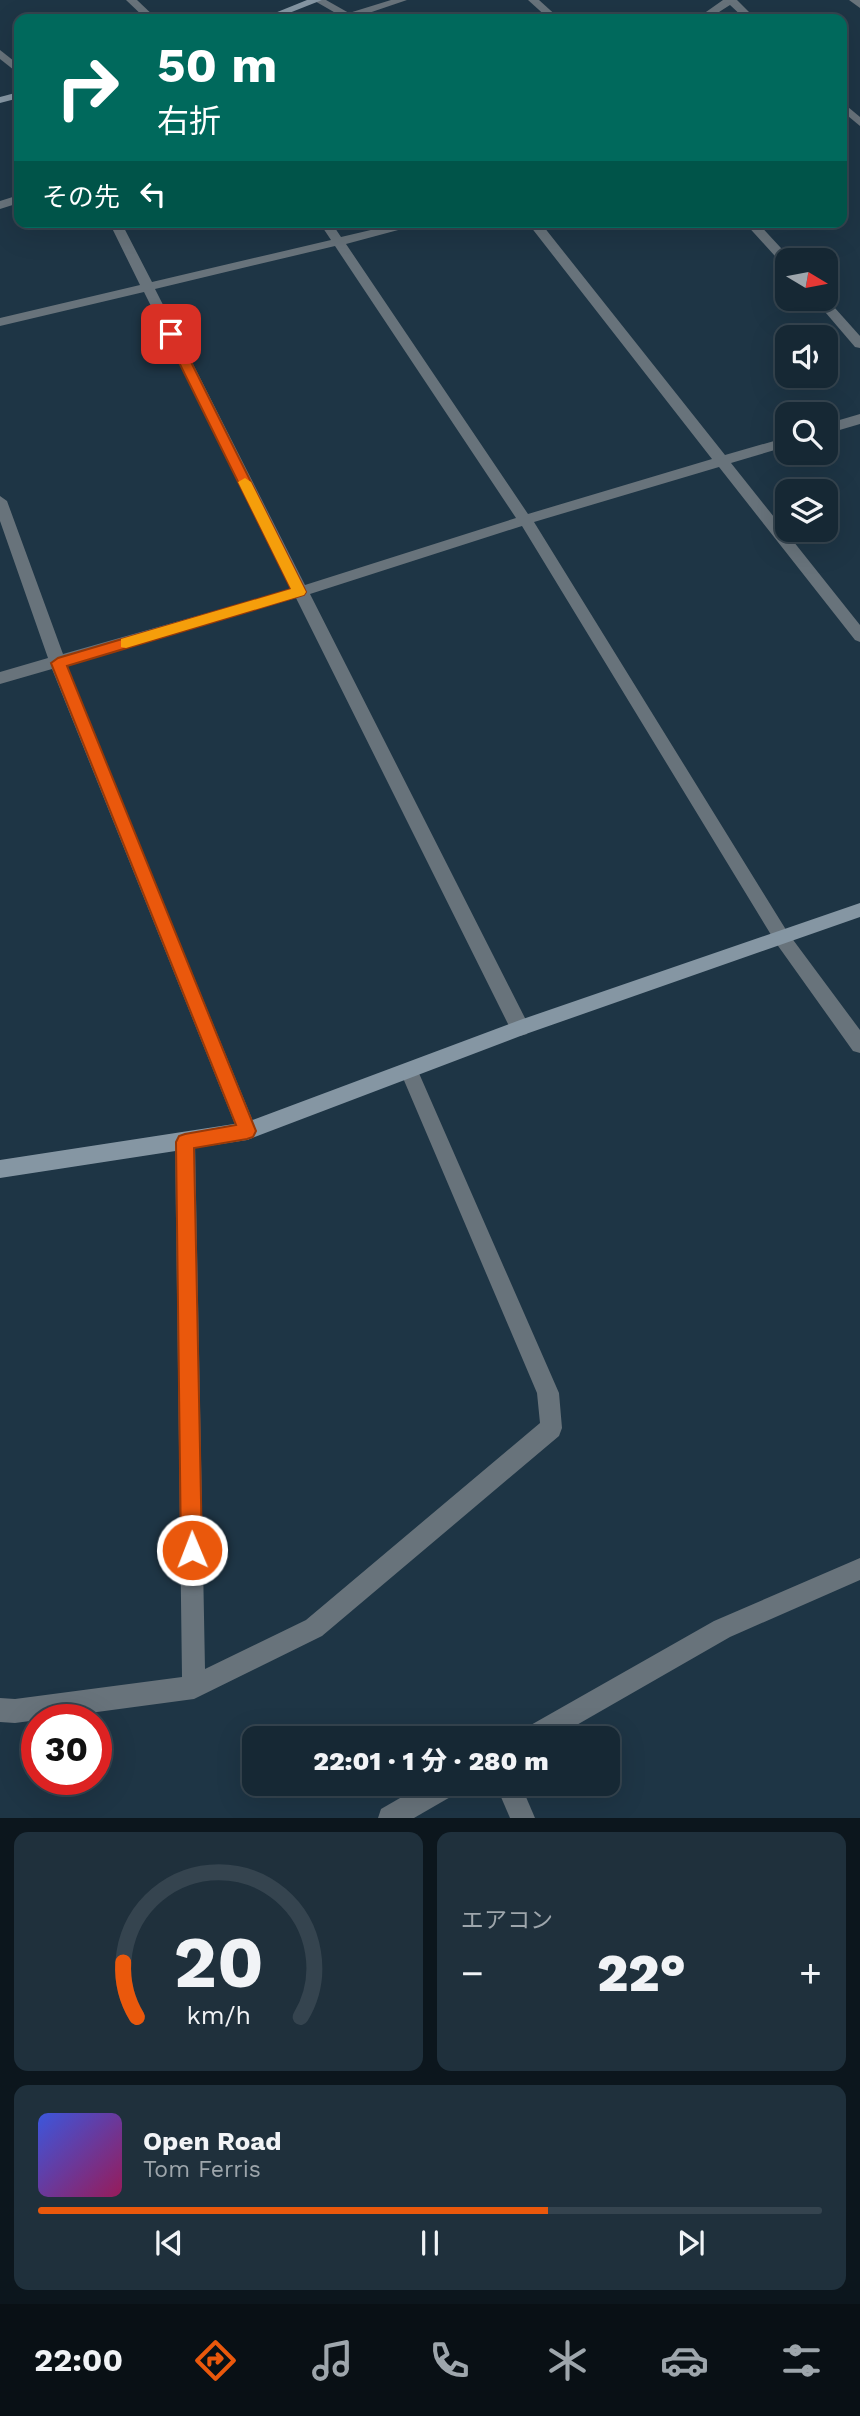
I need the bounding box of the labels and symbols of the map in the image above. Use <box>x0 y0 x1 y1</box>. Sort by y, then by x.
north arrow <box>775 248 838 312</box>
pin <box>141 304 201 364</box>
position arrow <box>155 1513 229 1587</box>
speed limit sign: 30 <box>21 1704 112 1795</box>

